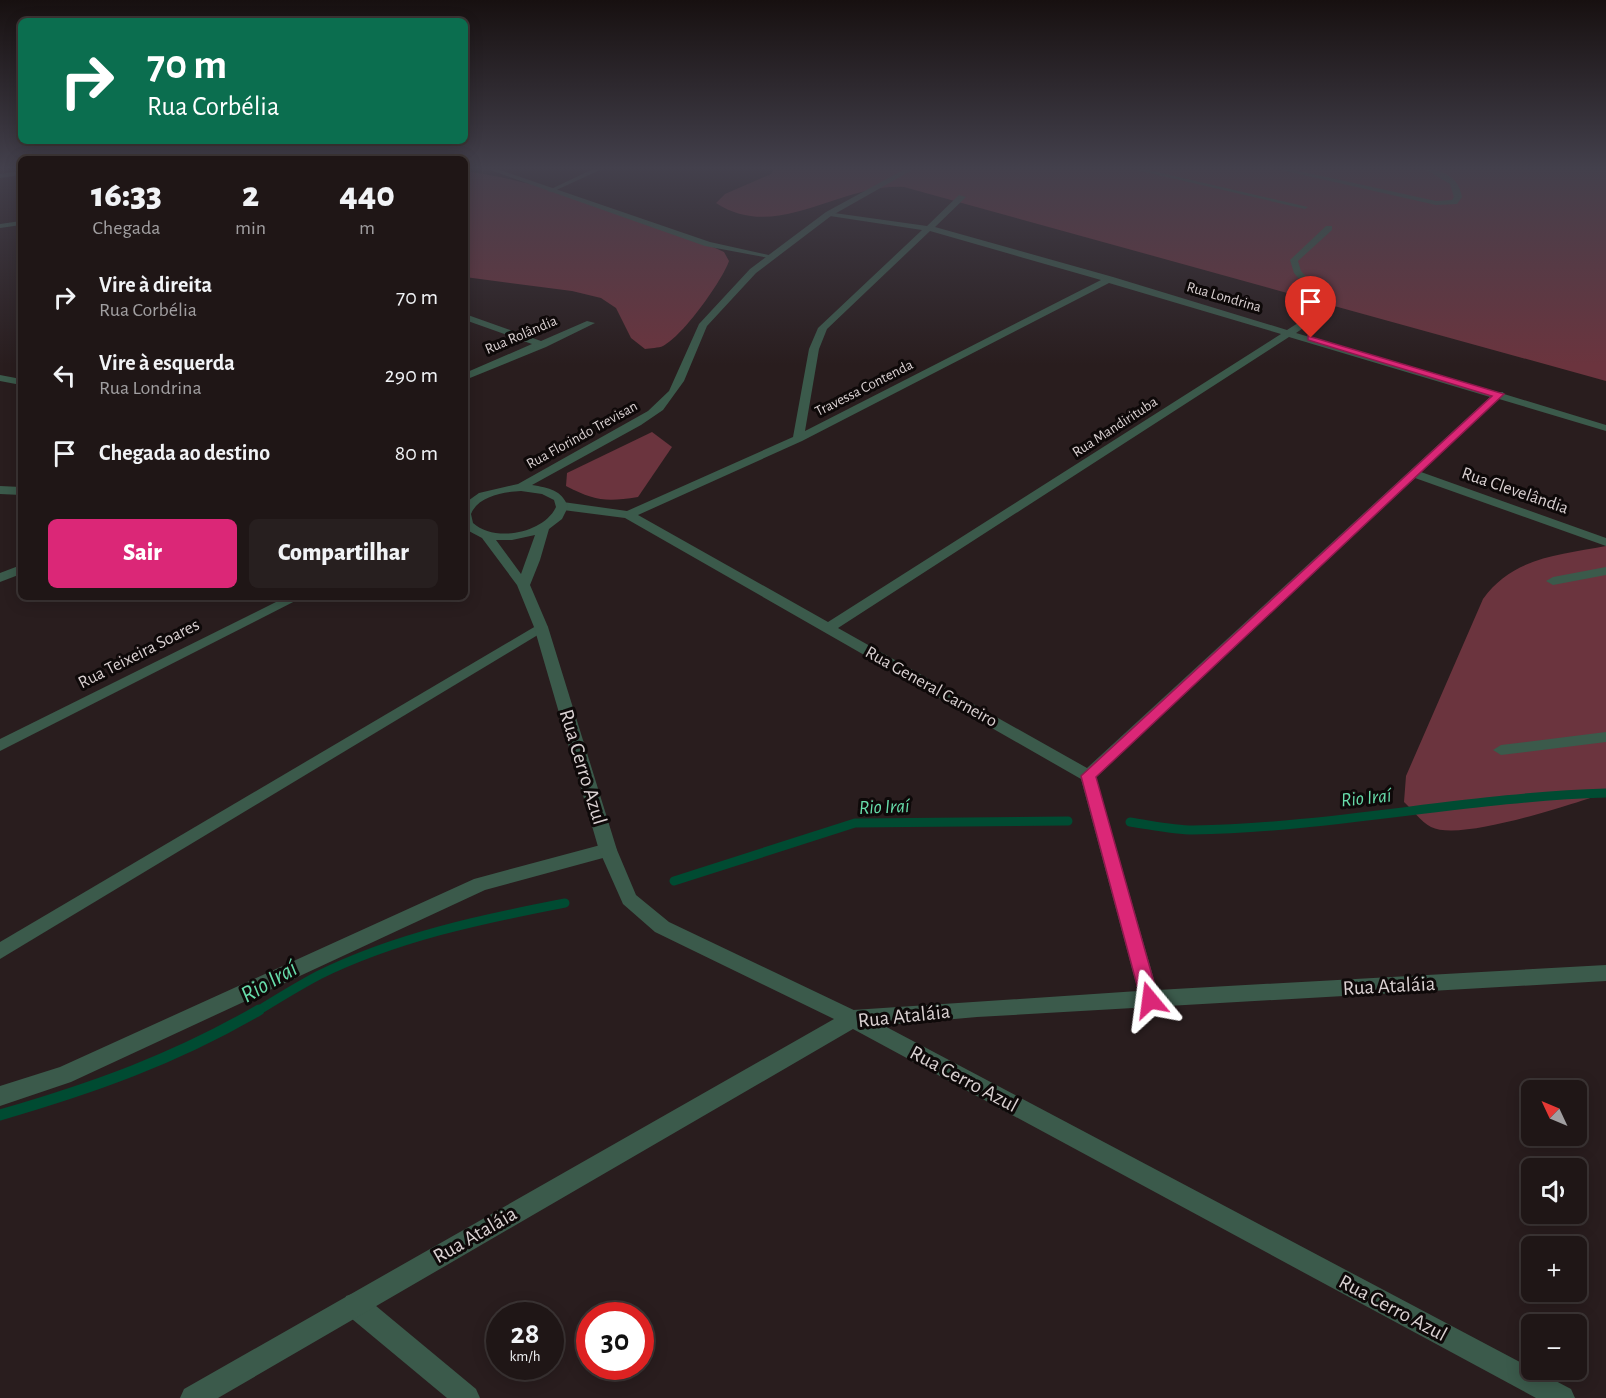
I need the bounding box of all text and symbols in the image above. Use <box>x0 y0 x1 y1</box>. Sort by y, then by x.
icon: right <box>48 42 126 120</box>
text: 70 m <box>147 44 227 86</box>
text: Rua Corbélia <box>147 93 279 120</box>
text: 16:33 <box>91 177 162 213</box>
text: 2 <box>242 177 259 213</box>
text: 440 <box>339 177 395 213</box>
text: Chegada <box>92 218 161 238</box>
text: min <box>235 218 266 238</box>
text: m <box>359 218 375 238</box>
text: Vire à direita <box>99 274 212 296</box>
pin <box>1285 276 1336 338</box>
street label: Rua Londrina <box>1185 279 1263 315</box>
icon: right <box>48 281 81 314</box>
icon: arrive <box>1294 285 1327 318</box>
text: 70 m <box>396 286 438 308</box>
text: Rua Corbélia <box>99 300 197 320</box>
street label: Rua Rolândia <box>483 313 559 357</box>
text: Vire à esquerda <box>99 352 235 374</box>
street label: Travessa Contenda <box>813 357 915 419</box>
icon: left <box>48 359 81 392</box>
text: 290 m <box>385 364 438 386</box>
text: Rua Londrina <box>99 378 202 398</box>
street label: Rua Mandirituba <box>1070 394 1160 460</box>
street label: Rua Florindo Trevisan <box>524 398 640 472</box>
icon: arrive <box>48 437 81 470</box>
text: Chegada ao destino <box>99 442 270 464</box>
text: 80 m <box>395 442 438 464</box>
street label: Rua Clevelândia <box>1459 464 1571 518</box>
button: Sair <box>48 519 237 588</box>
button: Compartilhar <box>249 519 438 588</box>
street label: Rua Teixeira Soares <box>75 616 203 692</box>
street label: Rua General Carneiro <box>862 643 1000 731</box>
street label: Rua Cerro Azul <box>556 707 610 827</box>
water label: Rio Iraí <box>1340 785 1394 811</box>
water label: Rio Iraí <box>858 796 911 818</box>
water label: Rio Iraí <box>237 956 303 1008</box>
position arrow <box>1118 968 1182 1032</box>
street label: Rua Ataláia <box>1342 973 1436 999</box>
street label: Rua Ataláia <box>857 1001 952 1031</box>
street label: Rua Cerro Azul <box>906 1042 1022 1116</box>
north arrow <box>1521 1080 1587 1146</box>
map controls <box>1521 1080 1587 1380</box>
button: sound <box>1521 1158 1587 1224</box>
street label: Rua Ataláia <box>430 1203 521 1267</box>
button: + <box>1521 1236 1587 1302</box>
street label: Rua Cerro Azul <box>1335 1271 1451 1345</box>
speed limit sign: 30 <box>576 1302 654 1380</box>
button: − <box>1521 1314 1587 1380</box>
text: 28 <box>511 1319 539 1349</box>
text: km/h <box>510 1349 540 1364</box>

